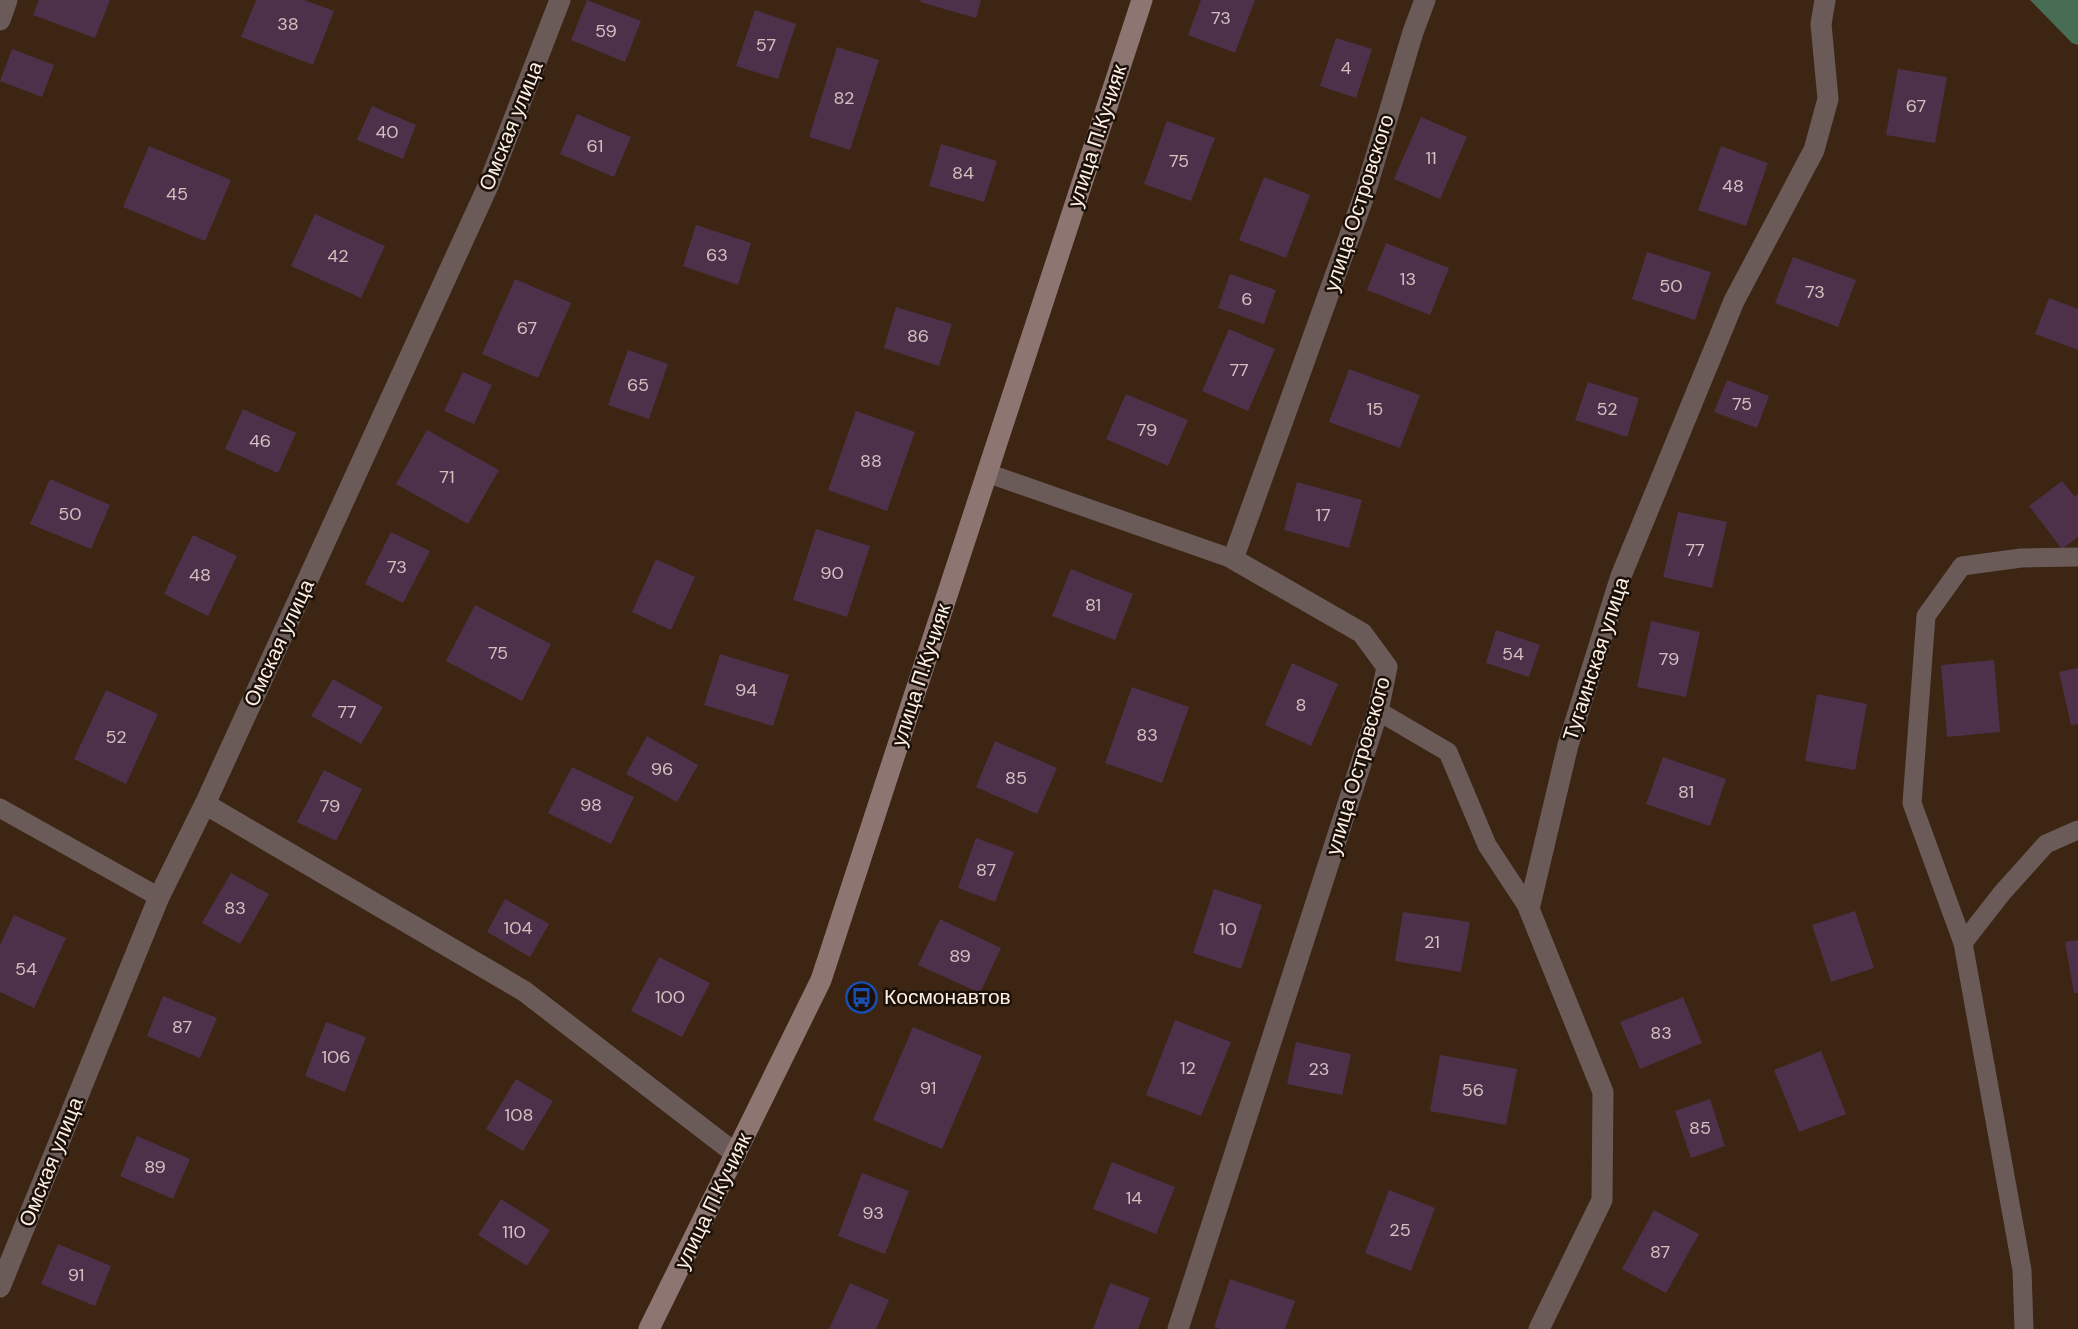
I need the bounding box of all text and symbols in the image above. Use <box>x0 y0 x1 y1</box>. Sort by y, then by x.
house number: 73 <box>1211 6 1231 30</box>
house number: 38 <box>277 12 299 36</box>
house number: 59 <box>595 19 617 43</box>
house number: 57 <box>756 33 776 57</box>
house number: 4 <box>1341 56 1352 80</box>
street label: Омская улица <box>472 57 550 195</box>
street label: улица П.Кучияк <box>1061 60 1134 211</box>
house number: 82 <box>833 86 855 110</box>
house number: 67 <box>1906 94 1926 118</box>
street label: улица Островского <box>1317 111 1401 295</box>
house number: 40 <box>375 120 399 144</box>
house number: 61 <box>587 134 603 158</box>
house number: 11 <box>1425 146 1437 170</box>
house number: 75 <box>1169 149 1189 173</box>
house number: 84 <box>952 161 974 185</box>
house number: 48 <box>1722 174 1744 198</box>
house number: 45 <box>166 182 188 206</box>
house number: 63 <box>706 243 728 267</box>
house number: 42 <box>327 244 349 268</box>
house number: 13 <box>1400 267 1416 291</box>
house number: 50 <box>1659 274 1683 298</box>
house number: 73 <box>1805 280 1825 304</box>
house number: 6 <box>1241 287 1253 311</box>
house number: 67 <box>517 316 537 340</box>
house number: 86 <box>907 324 929 348</box>
house number: 77 <box>1229 358 1249 382</box>
house number: 65 <box>627 373 649 397</box>
house number: 75 <box>1732 392 1752 416</box>
house number: 15 <box>1367 397 1383 421</box>
house number: 52 <box>1596 397 1618 421</box>
house number: 79 <box>1137 418 1157 442</box>
house number: 46 <box>249 429 271 453</box>
house number: 88 <box>860 449 882 473</box>
house number: 71 <box>439 465 455 489</box>
house number: 50 <box>58 502 82 526</box>
house number: 17 <box>1315 503 1331 527</box>
house number: 77 <box>1685 538 1705 562</box>
house number: 73 <box>387 555 407 579</box>
house number: 90 <box>820 561 844 585</box>
house number: 48 <box>189 563 211 587</box>
street label: Тугаинская улица <box>1556 573 1636 745</box>
street label: Омская улица <box>237 575 321 711</box>
house number: 81 <box>1085 593 1101 617</box>
street label: улица П.Кучияк <box>885 599 958 750</box>
house number: 75 <box>488 641 508 665</box>
house number: 54 <box>1502 642 1524 666</box>
house number: 79 <box>1659 647 1679 671</box>
street label: улица Островского <box>1319 673 1397 859</box>
house number: 94 <box>735 678 757 702</box>
house number: 8 <box>1296 693 1306 717</box>
house number: 77 <box>337 700 357 724</box>
house number: 83 <box>1136 723 1158 747</box>
house number: 52 <box>105 725 127 749</box>
house number: 96 <box>651 757 673 781</box>
house number: 85 <box>1005 766 1027 790</box>
house number: 81 <box>1678 780 1694 804</box>
house number: 98 <box>580 793 602 817</box>
house number: 79 <box>320 794 340 818</box>
house number: 87 <box>976 858 996 882</box>
house number: 83 <box>224 896 246 920</box>
house number: 104 <box>504 916 532 940</box>
house number: 10 <box>1219 917 1237 941</box>
house number: 21 <box>1424 930 1440 954</box>
house number: 89 <box>949 944 971 968</box>
house number: 54 <box>15 957 37 981</box>
bus stop icon: Космонавтов <box>844 980 878 1014</box>
place label: Космонавтов <box>884 983 1011 1011</box>
house number: 100 <box>655 985 685 1009</box>
house number: 87 <box>172 1015 192 1039</box>
house number: 83 <box>1650 1021 1672 1045</box>
house number: 106 <box>321 1045 351 1069</box>
house number: 12 <box>1180 1056 1196 1080</box>
house number: 23 <box>1308 1057 1330 1081</box>
house number: 91 <box>920 1076 936 1100</box>
house number: 56 <box>1462 1078 1484 1102</box>
street label: Омская улица <box>12 1093 90 1231</box>
house number: 108 <box>505 1103 533 1127</box>
house number: 85 <box>1689 1116 1711 1140</box>
street label: улица П.Кучияк <box>668 1127 758 1274</box>
house number: 89 <box>144 1155 166 1179</box>
house number: 14 <box>1126 1186 1142 1210</box>
house number: 93 <box>862 1201 884 1225</box>
house number: 25 <box>1389 1218 1411 1242</box>
house number: 110 <box>502 1220 526 1244</box>
house number: 87 <box>1650 1240 1670 1264</box>
house number: 91 <box>68 1263 84 1287</box>

